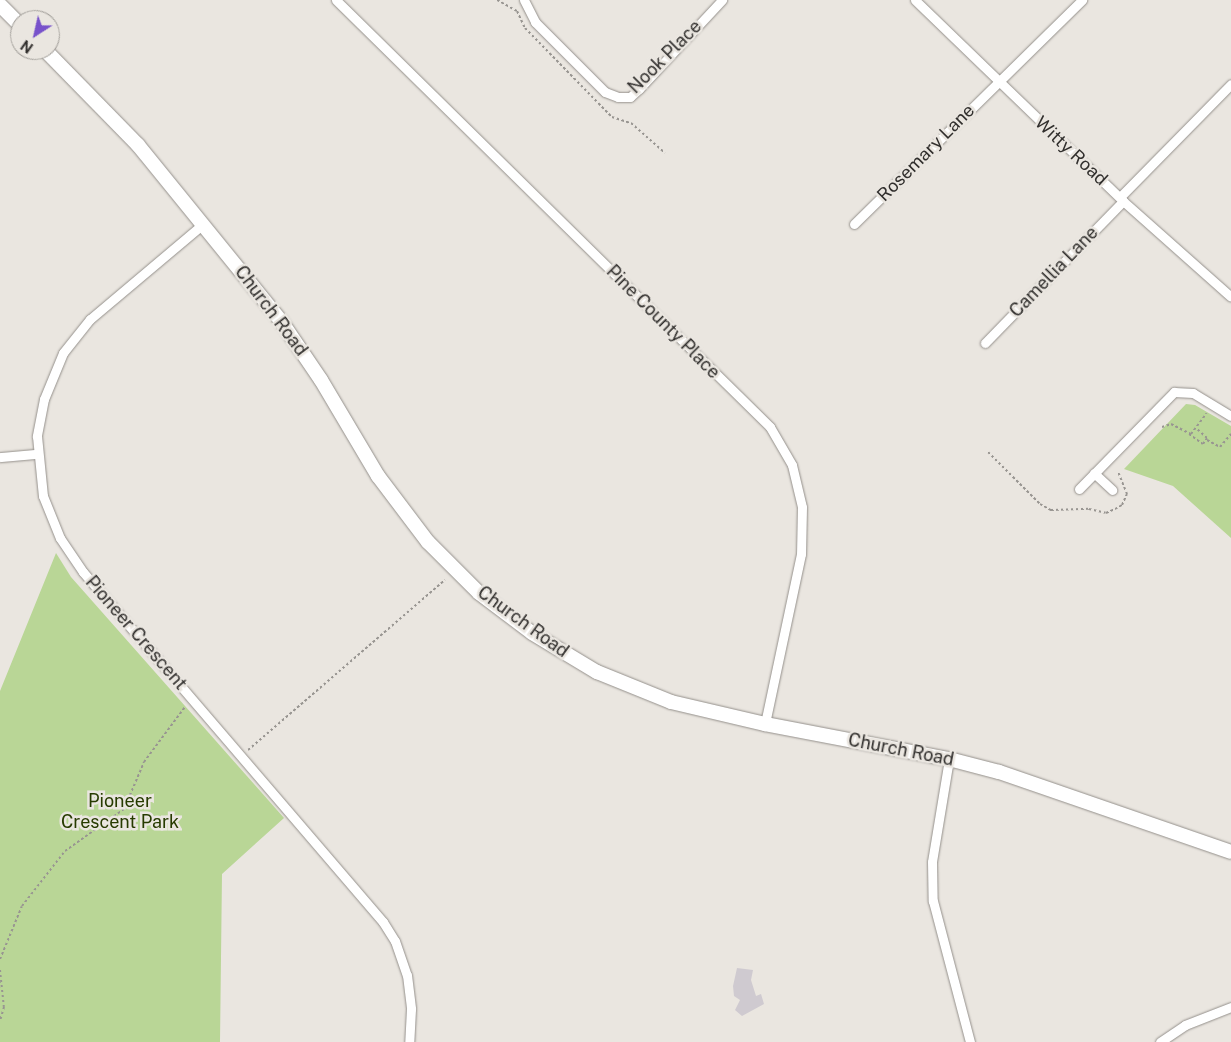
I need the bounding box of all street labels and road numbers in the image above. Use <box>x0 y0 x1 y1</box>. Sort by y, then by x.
street label: Nook Place <box>624 16 706 98</box>
street label: Rosemary Lane <box>873 100 979 206</box>
street label: Witty Road <box>1030 112 1112 190</box>
street label: Camellia Lane <box>1005 222 1103 322</box>
street label: Pine County Place <box>602 261 724 383</box>
street label: Church Road <box>230 262 312 360</box>
street label: Pioneer Crescent <box>81 572 191 694</box>
street label: Church Road <box>473 582 573 662</box>
street label: Church Road <box>846 729 956 771</box>

